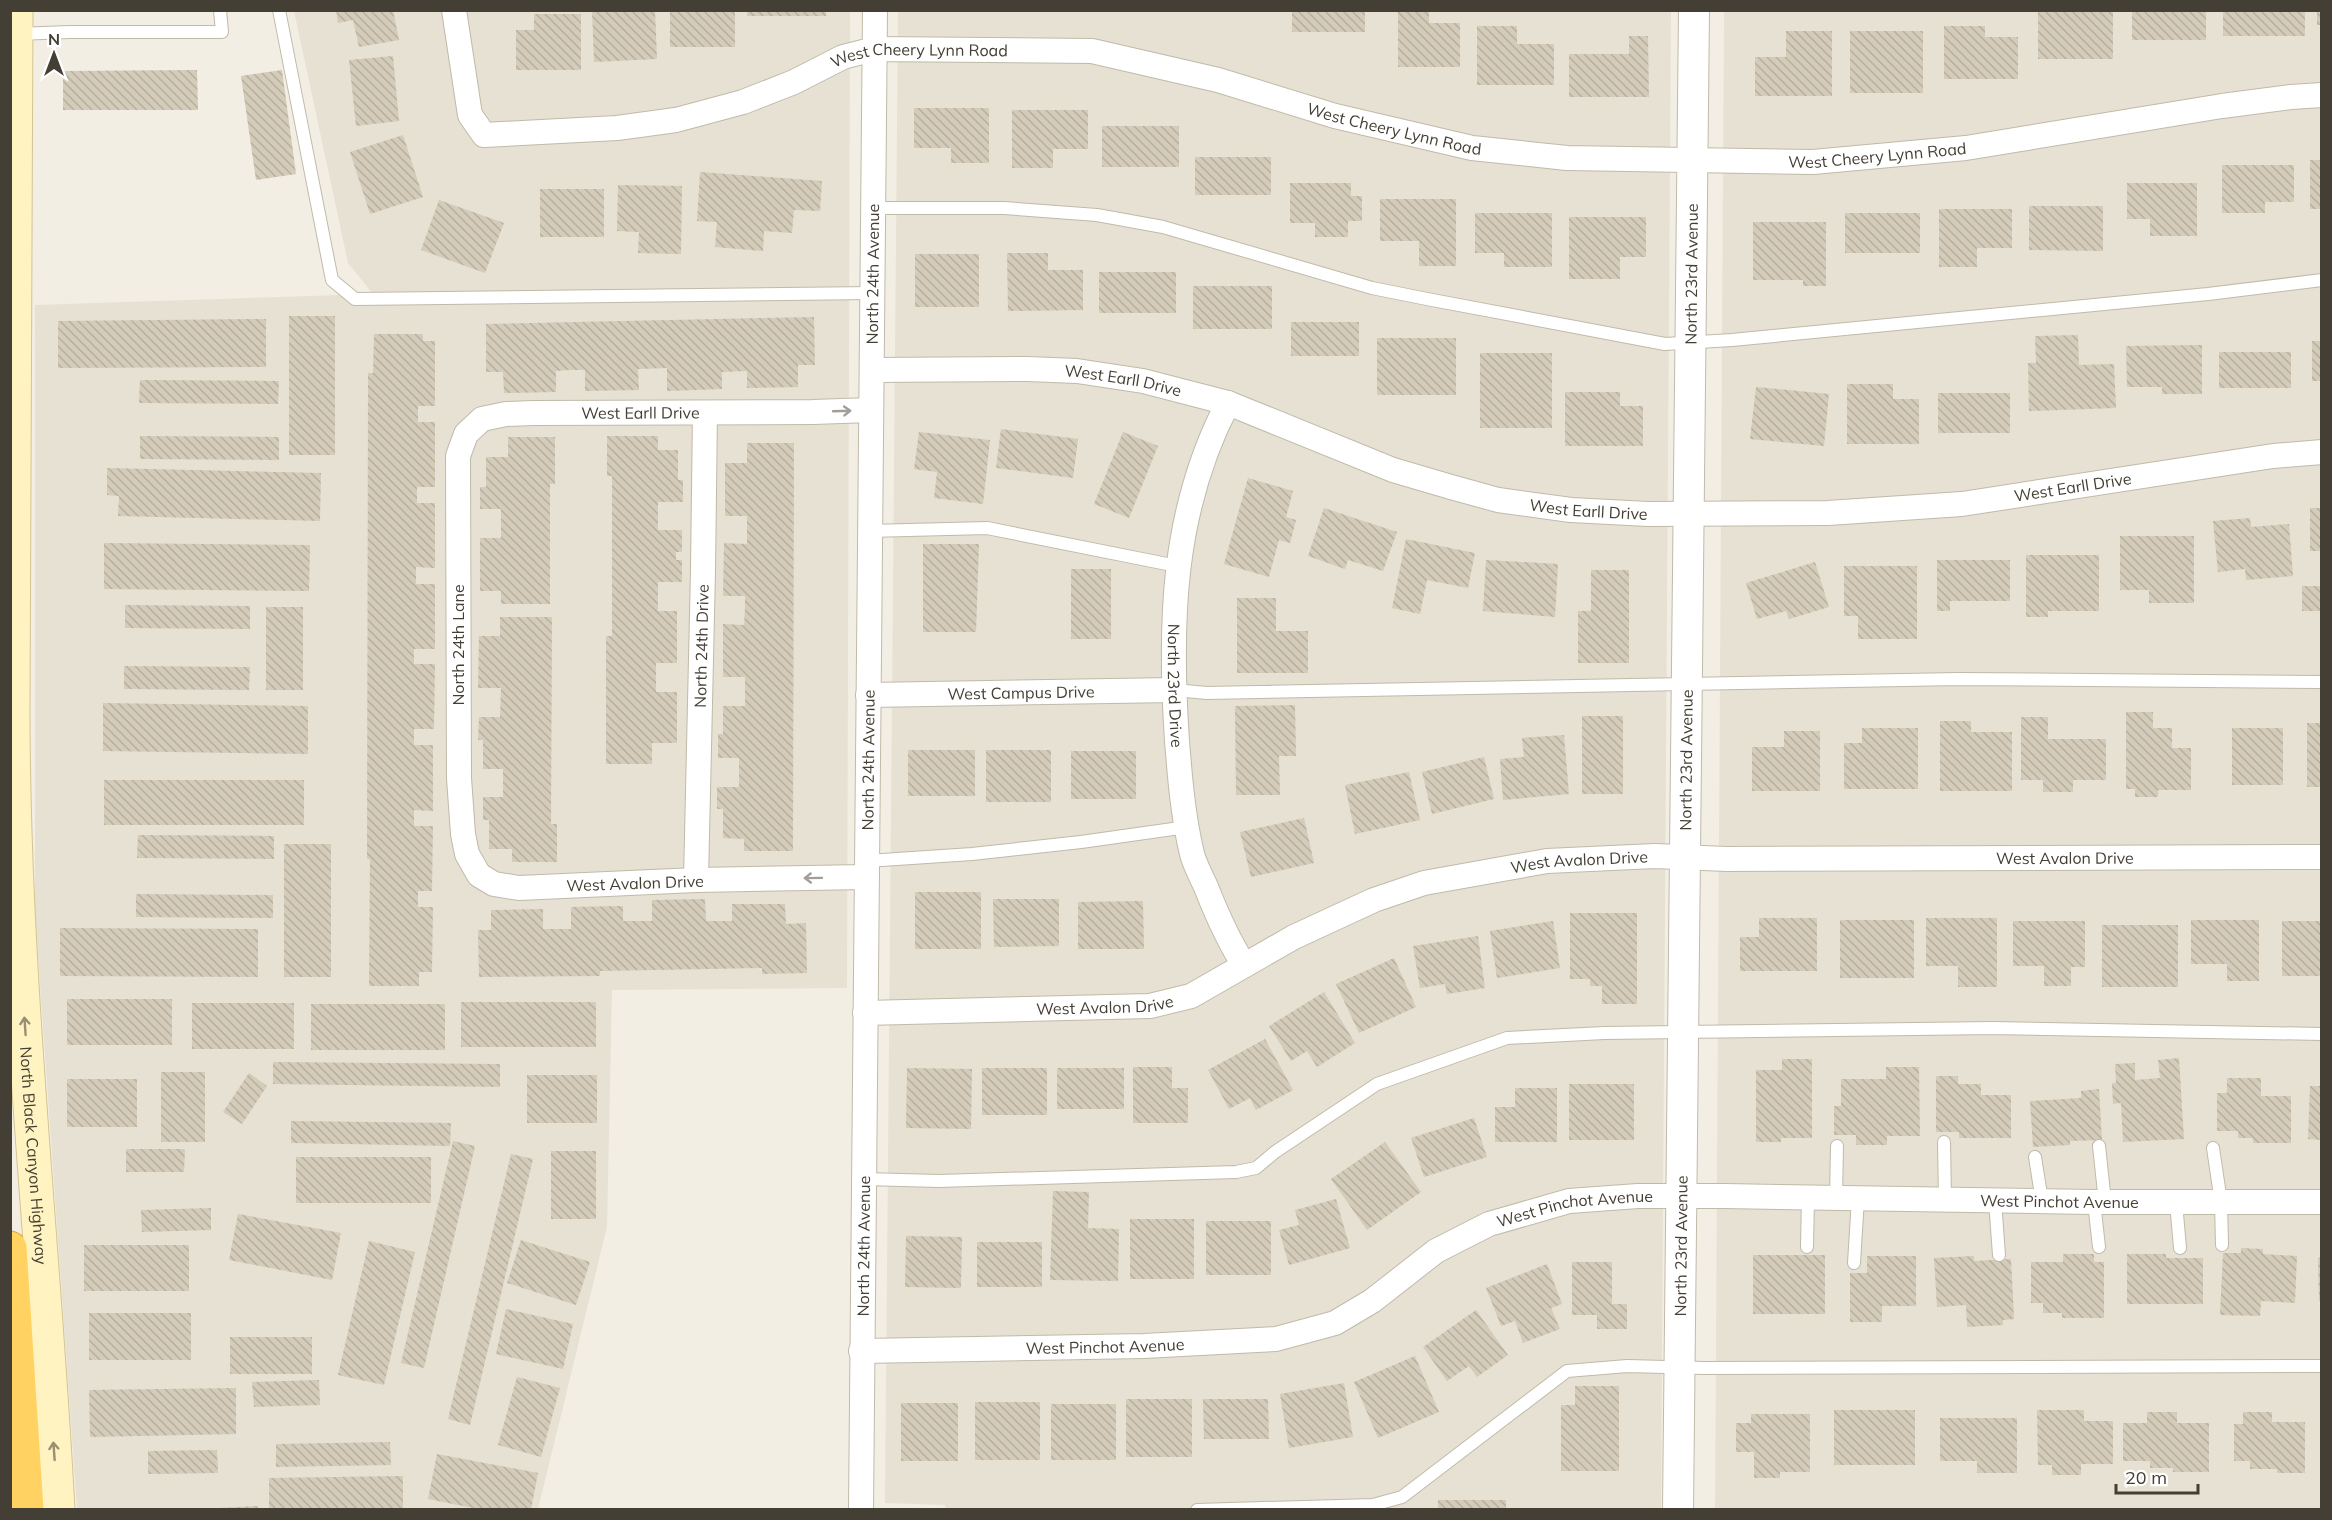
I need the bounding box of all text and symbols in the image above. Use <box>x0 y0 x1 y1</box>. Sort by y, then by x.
north arrow <box>24 24 84 84</box>
text: N <box>48 29 60 49</box>
street label: West Cheery Lynn Road <box>827 39 1008 72</box>
street label: West Cheery Lynn Road <box>1305 98 1482 159</box>
street label: West Cheery Lynn Road <box>1788 138 1967 172</box>
street label: North 23rd Avenue <box>1680 203 1702 345</box>
street label: North 24th Avenue <box>862 204 883 345</box>
street label: West Earll Drive <box>1064 361 1184 401</box>
street label: West Earll Drive <box>581 402 700 423</box>
one-way arrow <box>831 406 851 417</box>
street label: West Earll Drive <box>2013 468 2133 506</box>
street label: West Earll Drive <box>1528 494 1648 524</box>
street label: North 24th Lane <box>448 584 468 706</box>
street label: North 24th Drive <box>690 584 713 708</box>
street label: North 23rd Drive <box>1164 623 1187 748</box>
street label: West Campus Drive <box>947 681 1095 704</box>
street label: North 23rd Avenue <box>1675 689 1697 831</box>
street label: North 24th Avenue <box>857 690 879 830</box>
street label: West Avalon Drive <box>1509 846 1648 877</box>
street label: West Avalon Drive <box>1996 848 2134 868</box>
street label: West Avalon Drive <box>566 871 704 895</box>
one-way arrow <box>803 872 823 884</box>
street label: West Avalon Drive <box>1036 991 1175 1019</box>
one-way arrow <box>19 1017 30 1037</box>
street label: North Black Canyon Highway <box>16 1046 52 1266</box>
street label: North 23rd Avenue <box>1670 1175 1692 1317</box>
street label: North 24th Avenue <box>853 1176 874 1316</box>
street label: West Pinchot Avenue <box>1494 1186 1653 1231</box>
street label: West Pinchot Avenue <box>1980 1190 2139 1212</box>
street label: West Pinchot Avenue <box>1025 1334 1185 1358</box>
one-way arrow <box>48 1442 59 1462</box>
scale bar <box>2116 1457 2198 1495</box>
text: 20 m <box>2125 1466 2167 1489</box>

